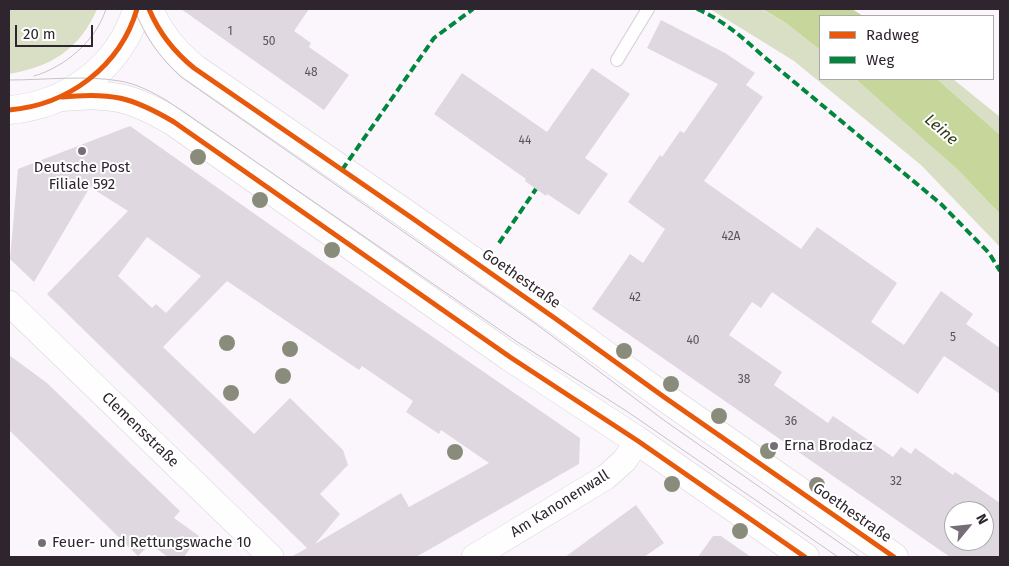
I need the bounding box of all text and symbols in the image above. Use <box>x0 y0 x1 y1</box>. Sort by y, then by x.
scale bar <box>18 15 95 47</box>
legend <box>819 15 994 80</box>
text: 20 m <box>23 25 56 43</box>
house number: 1 <box>227 25 233 39</box>
text: Radweg <box>866 26 919 44</box>
house number: 50 <box>263 35 275 49</box>
text: Weg <box>866 51 894 69</box>
house number: 48 <box>305 66 317 80</box>
water label: Leine <box>920 110 962 150</box>
house number: 44 <box>519 134 531 148</box>
marker: Deutsche Post Filiale 592 <box>76 145 88 157</box>
place label: Deutsche Post Filiale 592 <box>34 159 130 194</box>
house number: 42A <box>722 230 740 244</box>
street label: Goethestraße <box>478 245 564 313</box>
house number: 42 <box>629 291 641 305</box>
house number: 5 <box>950 331 956 345</box>
house number: 40 <box>686 334 700 348</box>
house number: 38 <box>738 373 750 387</box>
street label: Clemensstraße <box>98 389 182 471</box>
house number: 36 <box>785 415 797 429</box>
place label: Erna Brodacz <box>784 437 873 455</box>
marker: Erna Brodacz <box>768 440 780 452</box>
street label: Am Kanonenwall <box>507 466 613 542</box>
house number: 32 <box>890 475 902 489</box>
street label: Goethestraße <box>809 479 895 547</box>
north arrow <box>944 501 994 551</box>
text: N <box>972 511 991 527</box>
place label: Feuer- und Rettungswache 10 <box>52 534 251 552</box>
marker: Feuer- und Rettungswache 10 <box>36 537 48 549</box>

